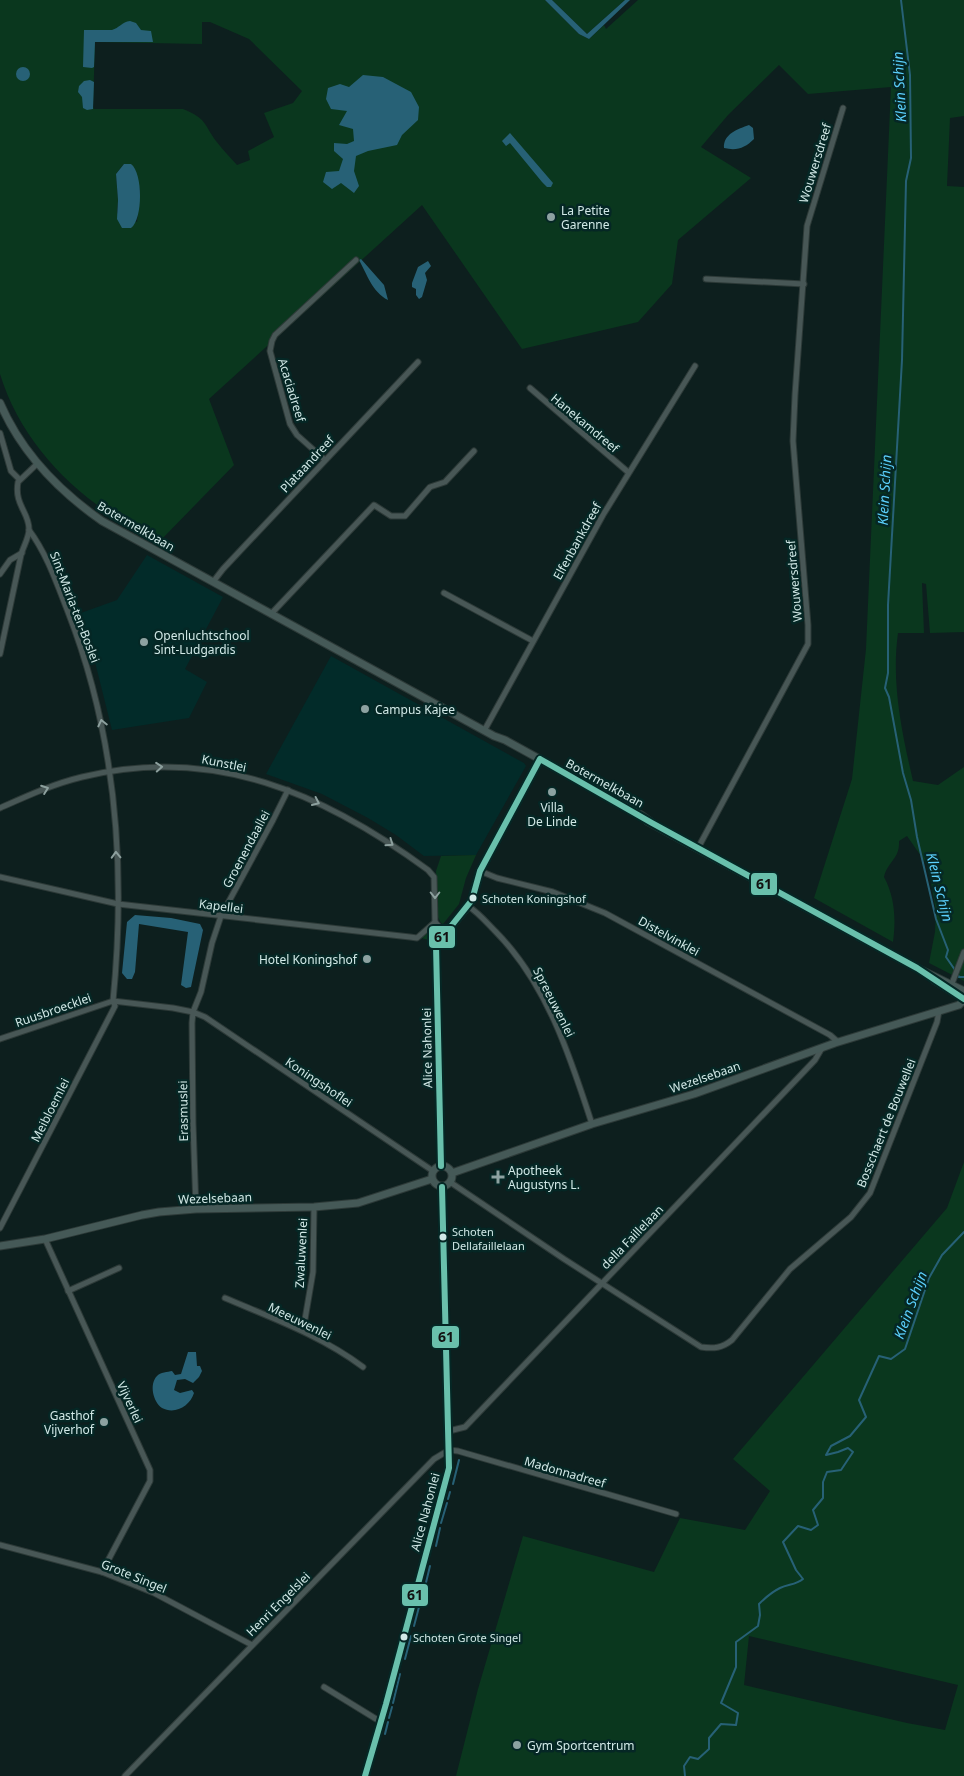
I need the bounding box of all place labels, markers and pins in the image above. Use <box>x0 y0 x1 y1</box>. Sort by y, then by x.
place label: La Petite Garenne <box>561 202 610 233</box>
marker: La Petite Garenne <box>545 211 557 223</box>
place label: Openluchtschool Sint-Ludgardis <box>154 627 250 658</box>
marker: Openluchtschool Sint-Ludgardis <box>138 636 150 648</box>
place label: Campus Kajee <box>375 701 455 718</box>
marker: Campus Kajee <box>359 703 371 715</box>
marker: Villa De Linde <box>546 786 558 798</box>
place label: Villa De Linde <box>527 799 577 830</box>
place label: Schoten Koningshof <box>482 891 587 906</box>
marker: Schoten Koningshof <box>468 893 478 903</box>
place label: Hotel Koningshof <box>259 951 358 968</box>
marker: Hotel Koningshof <box>361 953 373 965</box>
place label: Apotheek Augustyns L. <box>508 1162 580 1193</box>
marker: Apotheek Augustyns L. <box>492 1171 504 1183</box>
place label: Schoten Dellafaillelaan <box>452 1224 525 1253</box>
marker: Schoten Dellafaillelaan <box>438 1232 448 1242</box>
place label: Gasthof Vijverhof <box>44 1407 95 1438</box>
marker: Gasthof Vijverhof <box>98 1416 110 1428</box>
place label: Schoten Grote Singel <box>413 1630 521 1645</box>
marker: Schoten Grote Singel <box>399 1632 409 1642</box>
place label: Gym Sportcentrum <box>527 1737 635 1754</box>
marker: Gym Sportcentrum <box>511 1739 523 1751</box>

